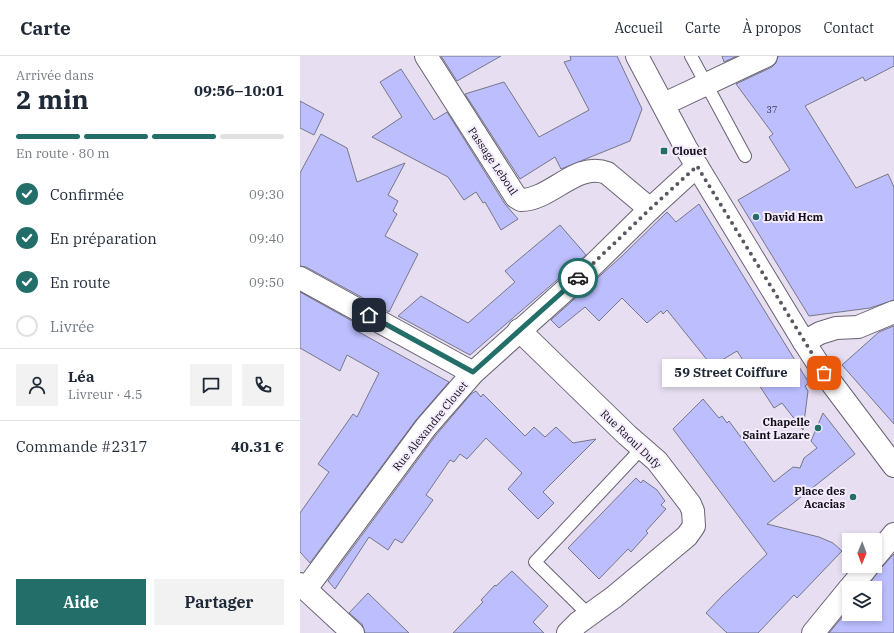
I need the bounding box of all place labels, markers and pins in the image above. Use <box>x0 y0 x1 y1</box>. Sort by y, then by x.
place label: Clouet <box>672 144 707 158</box>
marker: Clouet <box>659 146 669 156</box>
place label: David Hcm <box>764 210 824 224</box>
marker: David Hcm <box>751 212 761 222</box>
pin <box>352 298 386 332</box>
pin <box>807 356 841 390</box>
callout: 59 Street Coiffure <box>662 359 800 387</box>
place label: Chapelle Saint Lazare <box>742 415 810 442</box>
marker: Chapelle Saint Lazare <box>813 423 823 433</box>
place label: Place des Acacias <box>794 484 845 511</box>
marker: Place des Acacias <box>848 492 858 502</box>

